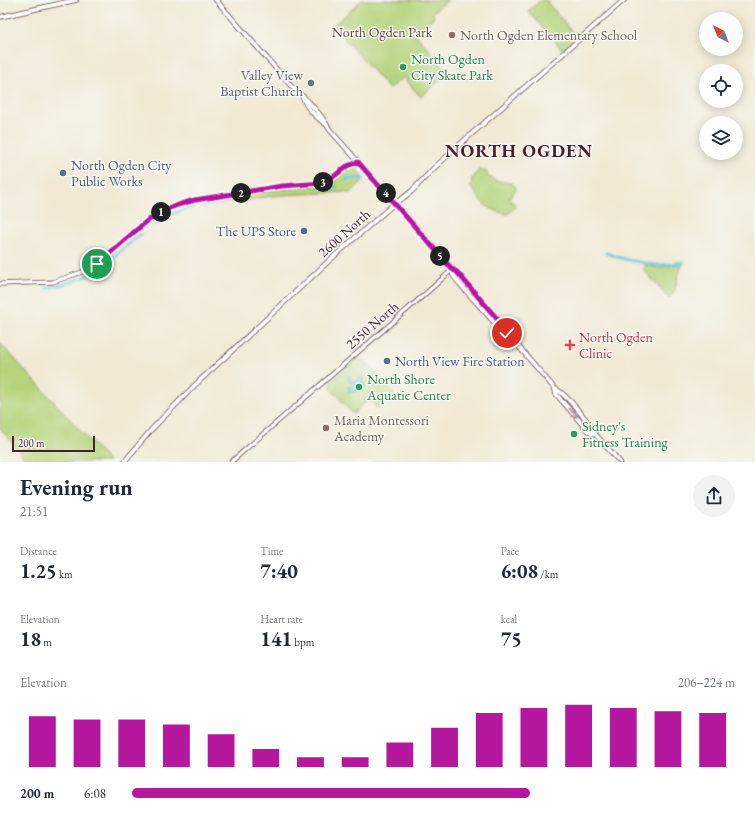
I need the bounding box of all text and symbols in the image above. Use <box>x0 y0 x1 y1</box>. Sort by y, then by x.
north arrow <box>699 12 743 56</box>
map controls <box>699 12 743 160</box>
park label: North Ogden Park <box>332 23 433 41</box>
place label: North Ogden Elementary School <box>460 26 638 44</box>
marker: North Ogden Elementary School <box>447 30 457 40</box>
place label: North Ogden City Skate Park <box>411 50 493 84</box>
marker: North Ogden City Skate Park <box>398 62 408 72</box>
button: locate <box>699 64 743 108</box>
place label: Valley View Baptist Church <box>220 66 303 100</box>
marker: Valley View Baptist Church <box>306 78 316 88</box>
button: layers <box>699 116 743 160</box>
district label: NORTH OGDEN <box>445 139 593 162</box>
place label: North Ogden City Public Works <box>71 156 172 190</box>
marker: North Ogden City Public Works <box>58 168 68 178</box>
pin: 3 <box>313 172 333 192</box>
text: 3 <box>320 175 326 189</box>
pin: 2 <box>231 183 251 203</box>
pin: 4 <box>376 183 396 203</box>
text: 2 <box>238 186 244 200</box>
text: 4 <box>383 186 389 200</box>
pin: 1 <box>151 202 171 222</box>
text: 1 <box>158 205 164 219</box>
street label: 2600 North <box>314 205 374 261</box>
place label: The UPS Store <box>216 222 297 240</box>
marker: The UPS Store <box>299 226 309 236</box>
pin: 5 <box>430 246 450 266</box>
pin <box>80 247 114 281</box>
text: 5 <box>437 249 443 263</box>
icon: arrive <box>86 253 108 275</box>
street label: 2550 North <box>342 297 402 353</box>
pin <box>490 316 524 350</box>
icon: check <box>496 322 518 344</box>
place label: North Ogden Clinic <box>579 328 653 362</box>
marker: North Ogden Clinic <box>564 339 576 351</box>
place label: North View Fire Station <box>395 352 525 370</box>
marker: North View Fire Station <box>382 356 392 366</box>
place label: North Shore Aquatic Center <box>366 370 451 404</box>
marker: North Shore Aquatic Center <box>354 382 364 392</box>
one-way arrow <box>568 408 577 418</box>
place label: Maria Montessori Academy <box>333 411 430 445</box>
place label: Sidney's Fitness Training <box>582 417 669 451</box>
marker: Maria Montessori Academy <box>321 423 331 433</box>
marker: Sidney's Fitness Training <box>569 429 579 439</box>
scale bar <box>12 434 95 453</box>
text: 200 m <box>18 436 45 450</box>
text: Evening run <box>20 473 133 502</box>
button: share <box>693 475 735 517</box>
text: 21:51 <box>20 503 48 520</box>
text: Distance <box>20 544 57 558</box>
text: Time <box>260 544 283 558</box>
text: Pace <box>501 544 519 558</box>
text: 1.25 <box>20 558 57 584</box>
text: 7:40 <box>260 558 298 584</box>
text: 6:08 <box>501 558 538 584</box>
text: km <box>57 567 73 581</box>
text: /km <box>538 567 558 581</box>
text: Elevation <box>20 612 60 626</box>
text: Heart rate <box>260 612 303 626</box>
text: kcal <box>501 612 517 626</box>
text: 18 <box>20 626 41 652</box>
text: 141 <box>260 626 292 652</box>
text: 75 <box>501 626 522 652</box>
text: m <box>41 635 52 649</box>
text: bpm <box>292 635 314 649</box>
text: Elevation <box>20 674 67 691</box>
text: 206–224 m <box>678 674 735 691</box>
text: 200 m <box>20 785 54 802</box>
text: 6:08 <box>84 785 106 802</box>

